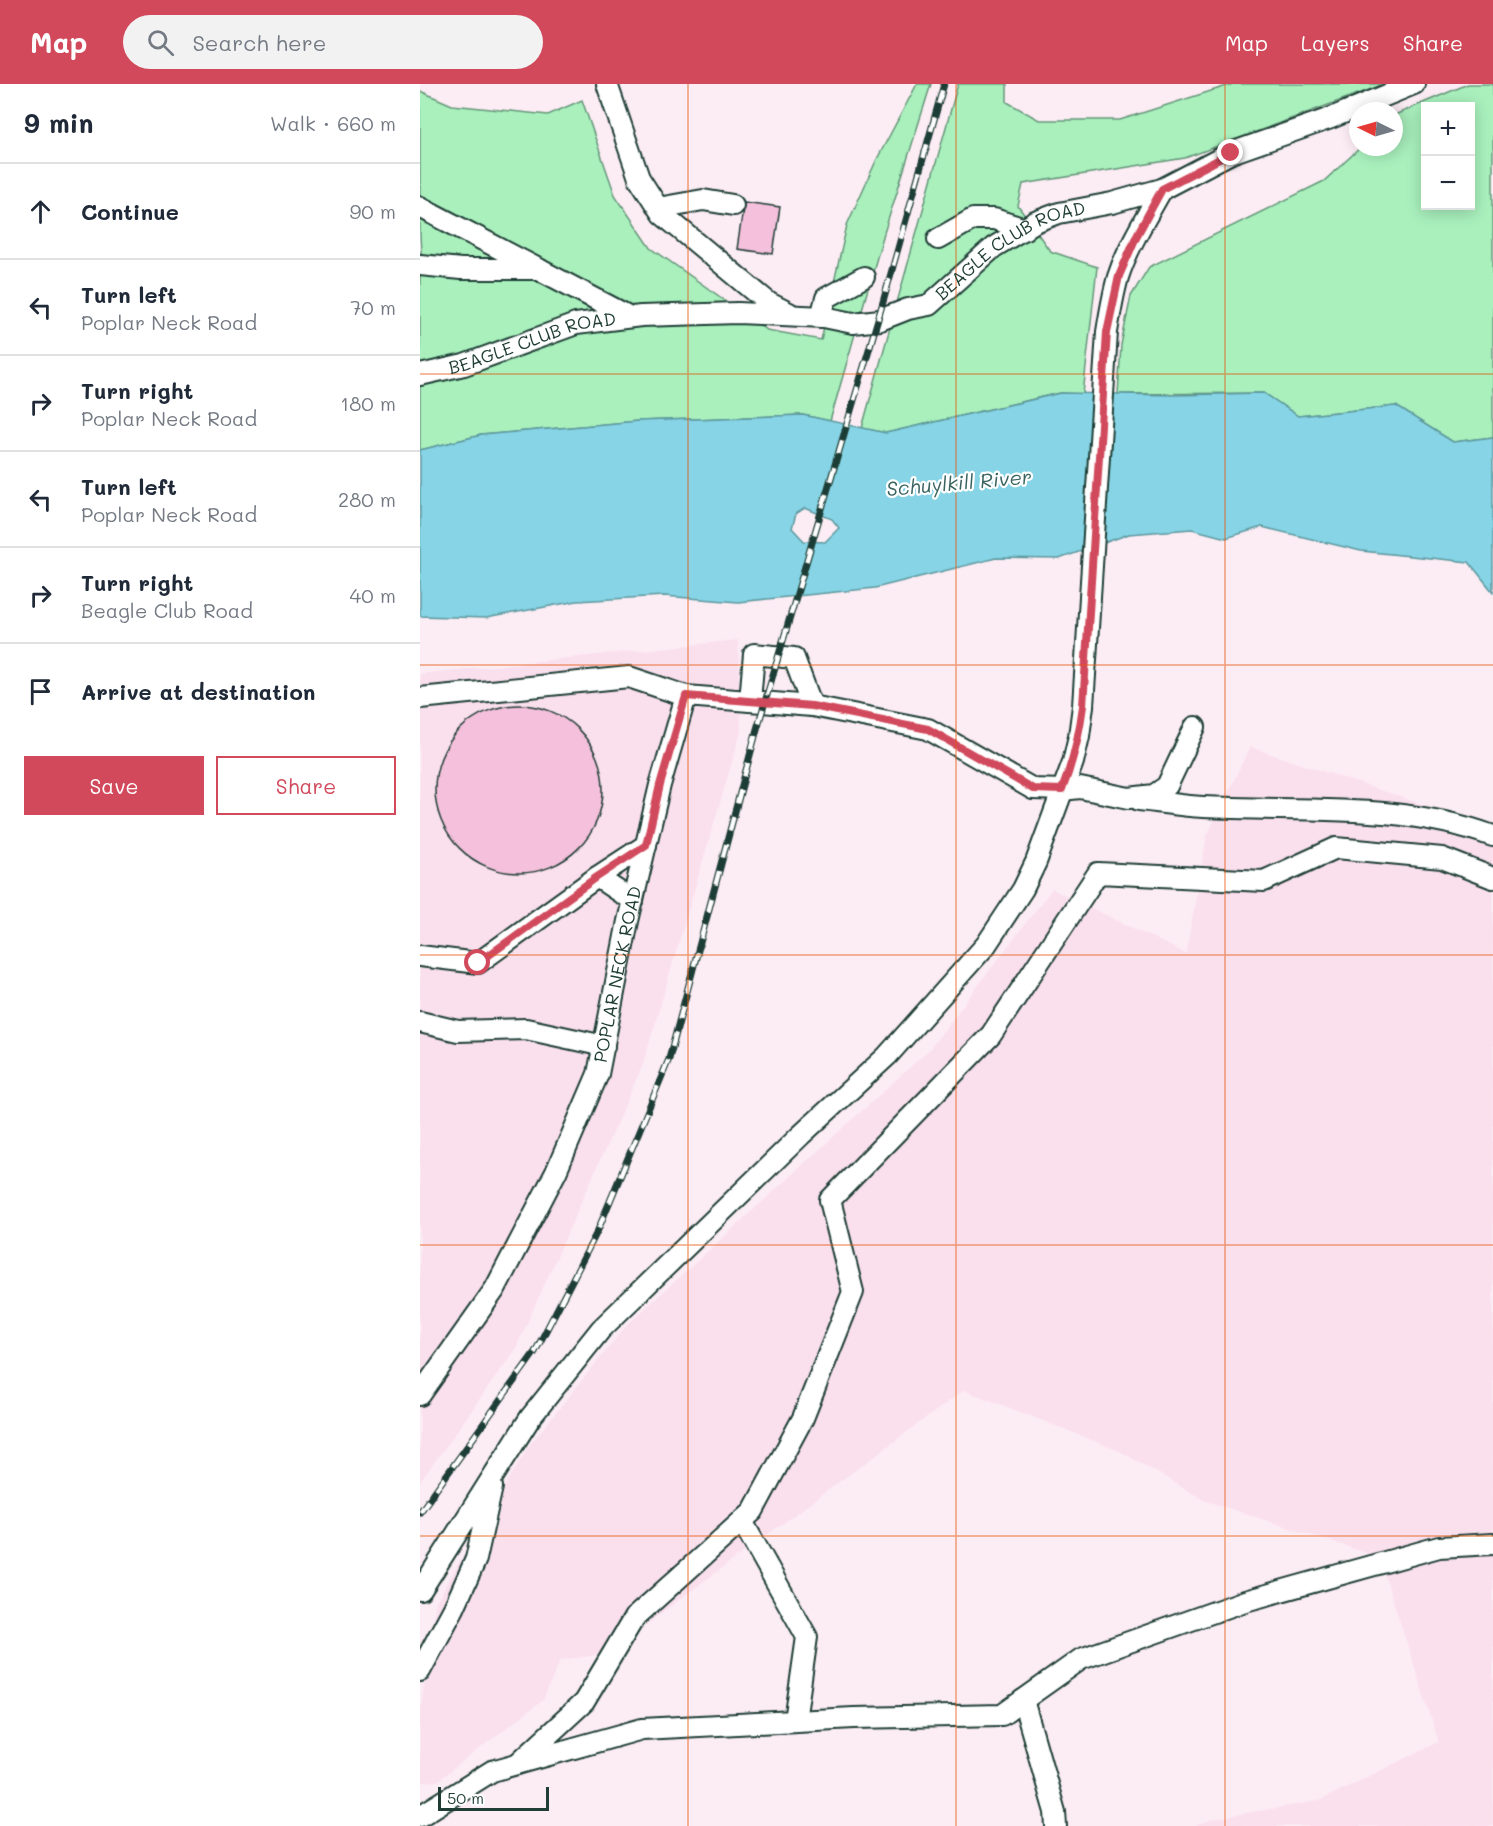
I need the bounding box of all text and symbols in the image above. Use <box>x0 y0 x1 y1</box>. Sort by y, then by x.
search box <box>123 15 543 69</box>
text: Map <box>30 24 87 60</box>
icon: search <box>144 26 177 59</box>
text: Search here <box>192 28 326 57</box>
text: Map <box>1225 29 1268 56</box>
text: Layers <box>1301 29 1370 56</box>
text: Share <box>1403 29 1463 56</box>
north arrow <box>1349 102 1403 156</box>
map controls <box>1421 102 1475 210</box>
button: + <box>1421 102 1475 156</box>
text: 9 min <box>24 106 93 140</box>
text: Walk · 660 m <box>270 110 396 136</box>
route end <box>1217 139 1243 165</box>
button: − <box>1421 156 1475 210</box>
icon: ahead <box>24 195 57 228</box>
street label: BEAGLE CLUB ROAD <box>930 195 1087 305</box>
text: Continue <box>81 197 179 226</box>
text: 90 m <box>350 198 396 224</box>
text: Turn left <box>81 280 177 309</box>
icon: left <box>24 291 57 324</box>
text: 70 m <box>350 294 396 320</box>
street label: BEAGLE CLUB ROAD <box>446 306 617 379</box>
text: Poplar Neck Road <box>81 309 257 335</box>
text: Turn right <box>81 376 193 405</box>
icon: right <box>24 387 57 420</box>
text: 180 m <box>340 390 396 416</box>
text: Poplar Neck Road <box>81 405 257 431</box>
water label: Schuylkill River <box>885 463 1033 501</box>
text: Turn left <box>81 472 177 501</box>
icon: left <box>24 483 57 516</box>
text: 280 m <box>338 486 396 512</box>
text: Poplar Neck Road <box>81 501 257 527</box>
text: Turn right <box>81 568 193 597</box>
icon: right <box>24 579 57 612</box>
text: 40 m <box>350 582 396 608</box>
text: Beagle Club Road <box>81 597 253 623</box>
icon: arrive <box>24 675 57 708</box>
text: Arrive at destination <box>81 677 316 706</box>
button: Save <box>24 756 204 815</box>
button: Share <box>216 756 396 815</box>
street label: POPLAR NECK ROAD <box>588 884 647 1064</box>
route start <box>464 949 490 975</box>
scale bar <box>438 1784 549 1812</box>
text: 50 m <box>447 1787 484 1808</box>

